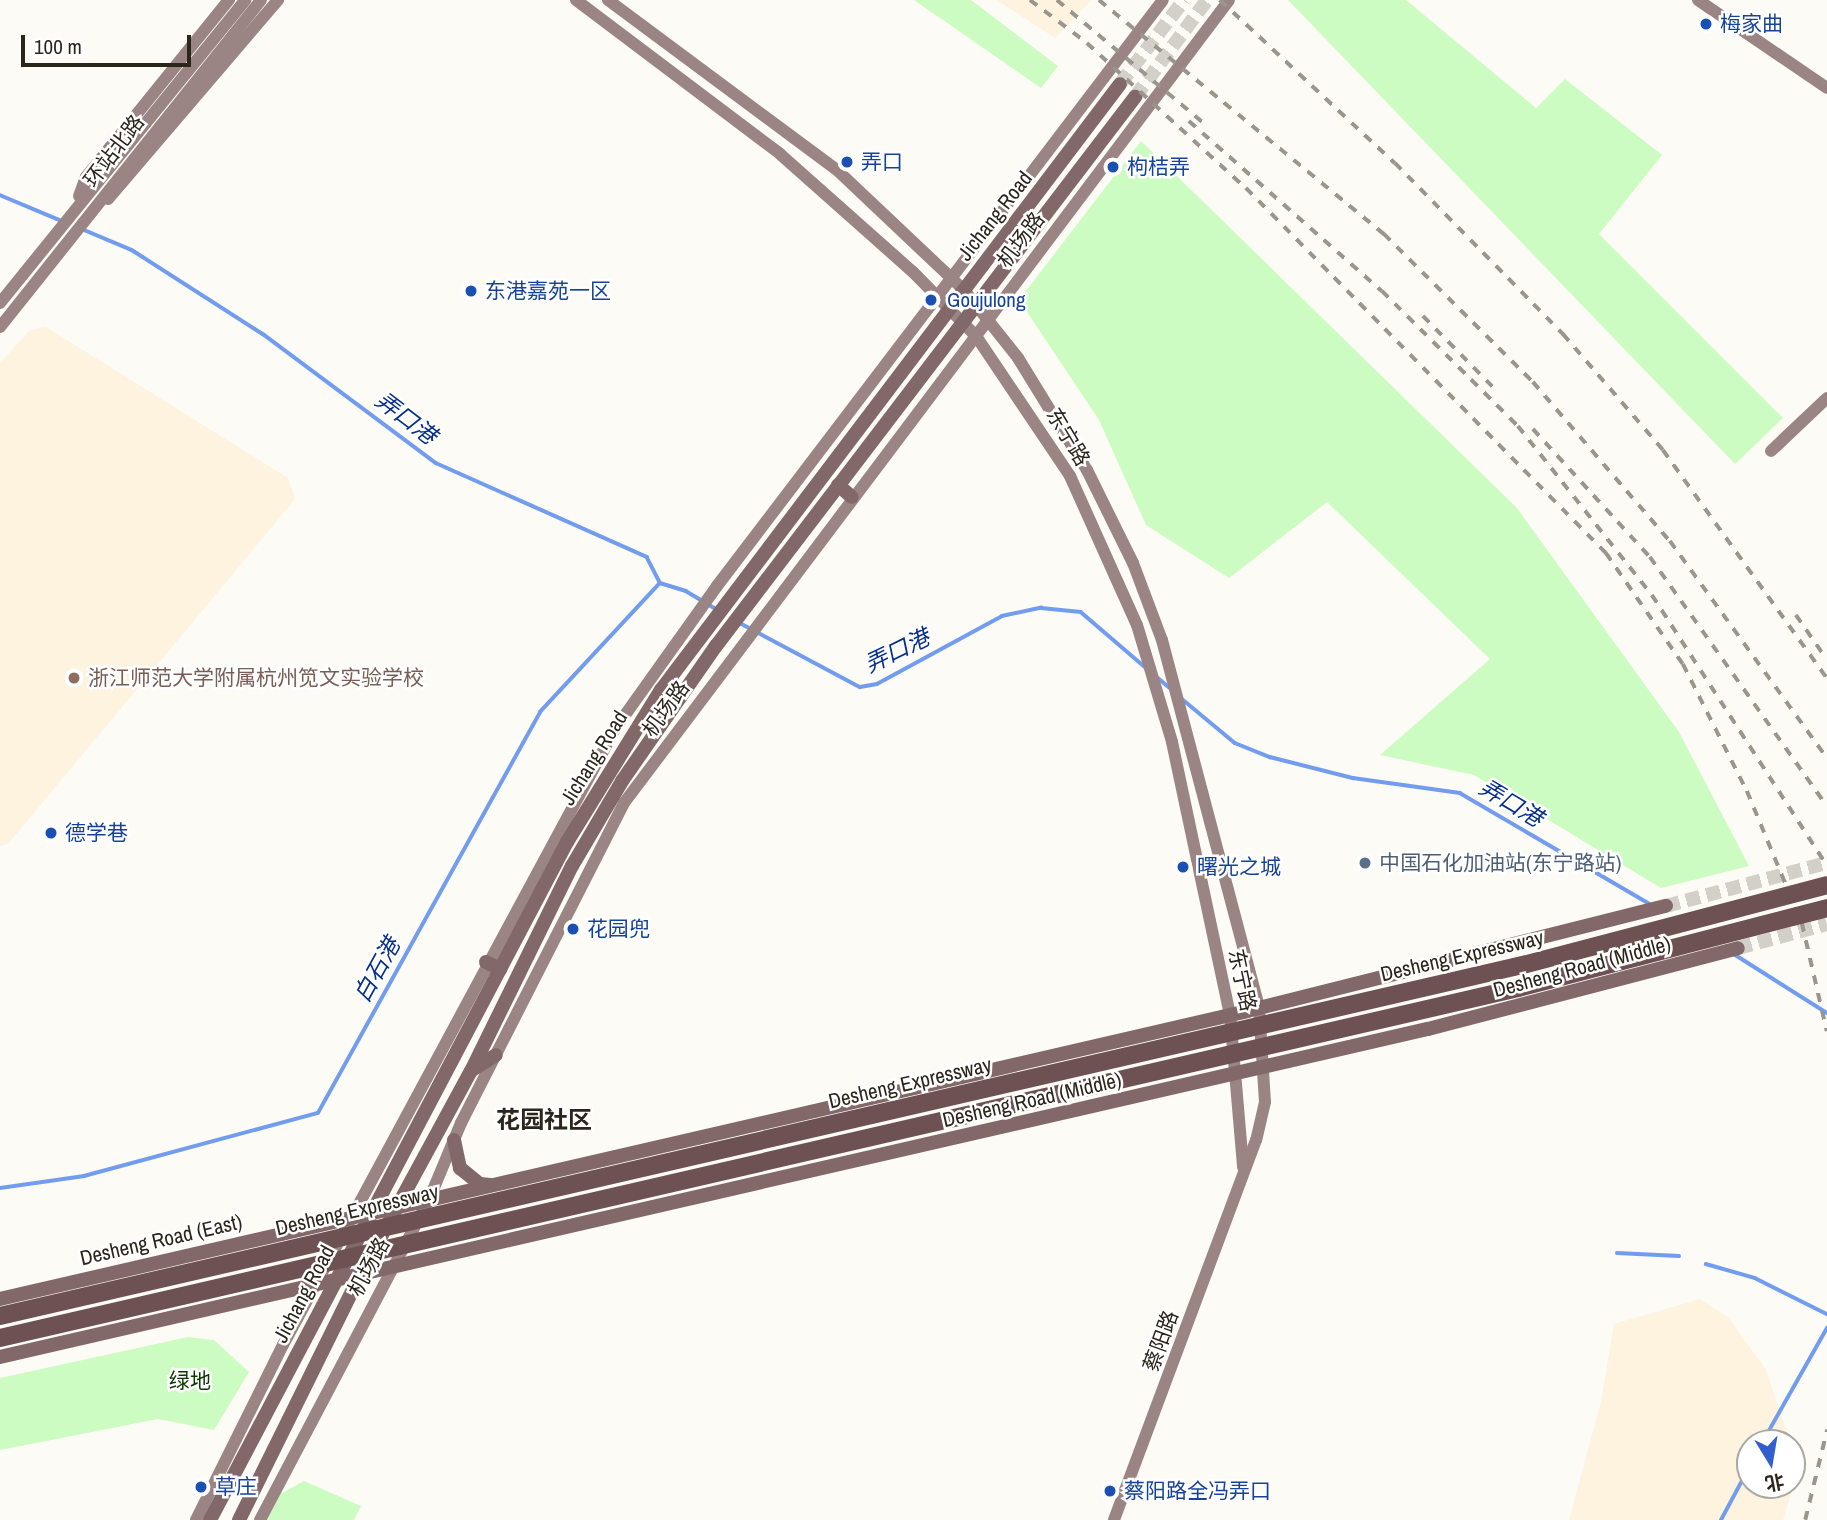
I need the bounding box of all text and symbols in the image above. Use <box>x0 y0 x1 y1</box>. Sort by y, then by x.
place label: 梅家曲 <box>1720 11 1783 37</box>
marker: 梅家曲 <box>1698 16 1714 32</box>
scale bar <box>24 21 194 65</box>
text: 100 m <box>34 32 82 61</box>
street label: 环站北路 <box>79 110 149 192</box>
place label: 弄口 <box>861 149 903 175</box>
marker: 弄口 <box>839 154 855 170</box>
place label: 枸桔弄 <box>1127 154 1190 180</box>
marker: 枸桔弄 <box>1105 159 1121 175</box>
street label: Jichang Road <box>952 166 1038 266</box>
street label: 机场路 <box>992 207 1050 273</box>
place label: 东港嘉苑一区 <box>485 278 611 304</box>
marker: 东港嘉苑一区 <box>463 283 479 299</box>
place label: Goujulong <box>947 287 1025 313</box>
marker: Goujulong <box>921 290 941 310</box>
water label: 弄口港 <box>370 386 442 450</box>
street label: 东宁路 <box>1041 404 1095 470</box>
water label: 弄口港 <box>860 623 934 679</box>
place label: 浙江师范大学附属杭州笕文实验学校 <box>88 665 424 691</box>
marker: 浙江师范大学附属杭州笕文实验学校 <box>66 670 82 686</box>
street label: 机场路 <box>637 676 695 742</box>
street label: Jichang Road <box>555 706 633 810</box>
water label: 弄口港 <box>1474 773 1548 833</box>
place label: 德学巷 <box>65 820 128 846</box>
marker: 德学巷 <box>43 825 59 841</box>
place label: 中国石化加油站(东宁路站) <box>1379 850 1621 876</box>
place label: 曙光之城 <box>1197 854 1281 880</box>
marker: 中国石化加油站(东宁路站) <box>1357 855 1373 871</box>
marker: 曙光之城 <box>1175 859 1191 875</box>
place label: 花园兜 <box>587 916 650 942</box>
marker: 花园兜 <box>565 921 581 937</box>
street label: Desheng Expressway <box>1378 925 1546 987</box>
street label: Desheng Road (Middle) <box>1490 931 1674 1003</box>
water label: 白石港 <box>348 933 406 1007</box>
street label: 东宁路 <box>1223 947 1261 1013</box>
street label: Desheng Expressway <box>826 1052 994 1114</box>
street label: Desheng Road (Middle) <box>940 1067 1124 1133</box>
district label: 花园社区 <box>496 1106 592 1134</box>
street label: Desheng Expressway <box>273 1179 441 1241</box>
street label: Desheng Road (East) <box>77 1209 245 1271</box>
street label: 机场路 <box>343 1233 395 1301</box>
street label: Jichang Road <box>268 1241 340 1347</box>
street label: 蔡阳路 <box>1138 1307 1184 1375</box>
park label: 绿地 <box>169 1368 211 1394</box>
north arrow <box>1736 1429 1806 1499</box>
text: 北 <box>1763 1468 1786 1497</box>
place label: 草庄 <box>215 1474 257 1500</box>
place label: 蔡阳路全冯弄口 <box>1124 1478 1271 1504</box>
marker: 草庄 <box>193 1479 209 1495</box>
marker: 蔡阳路全冯弄口 <box>1102 1483 1118 1499</box>

